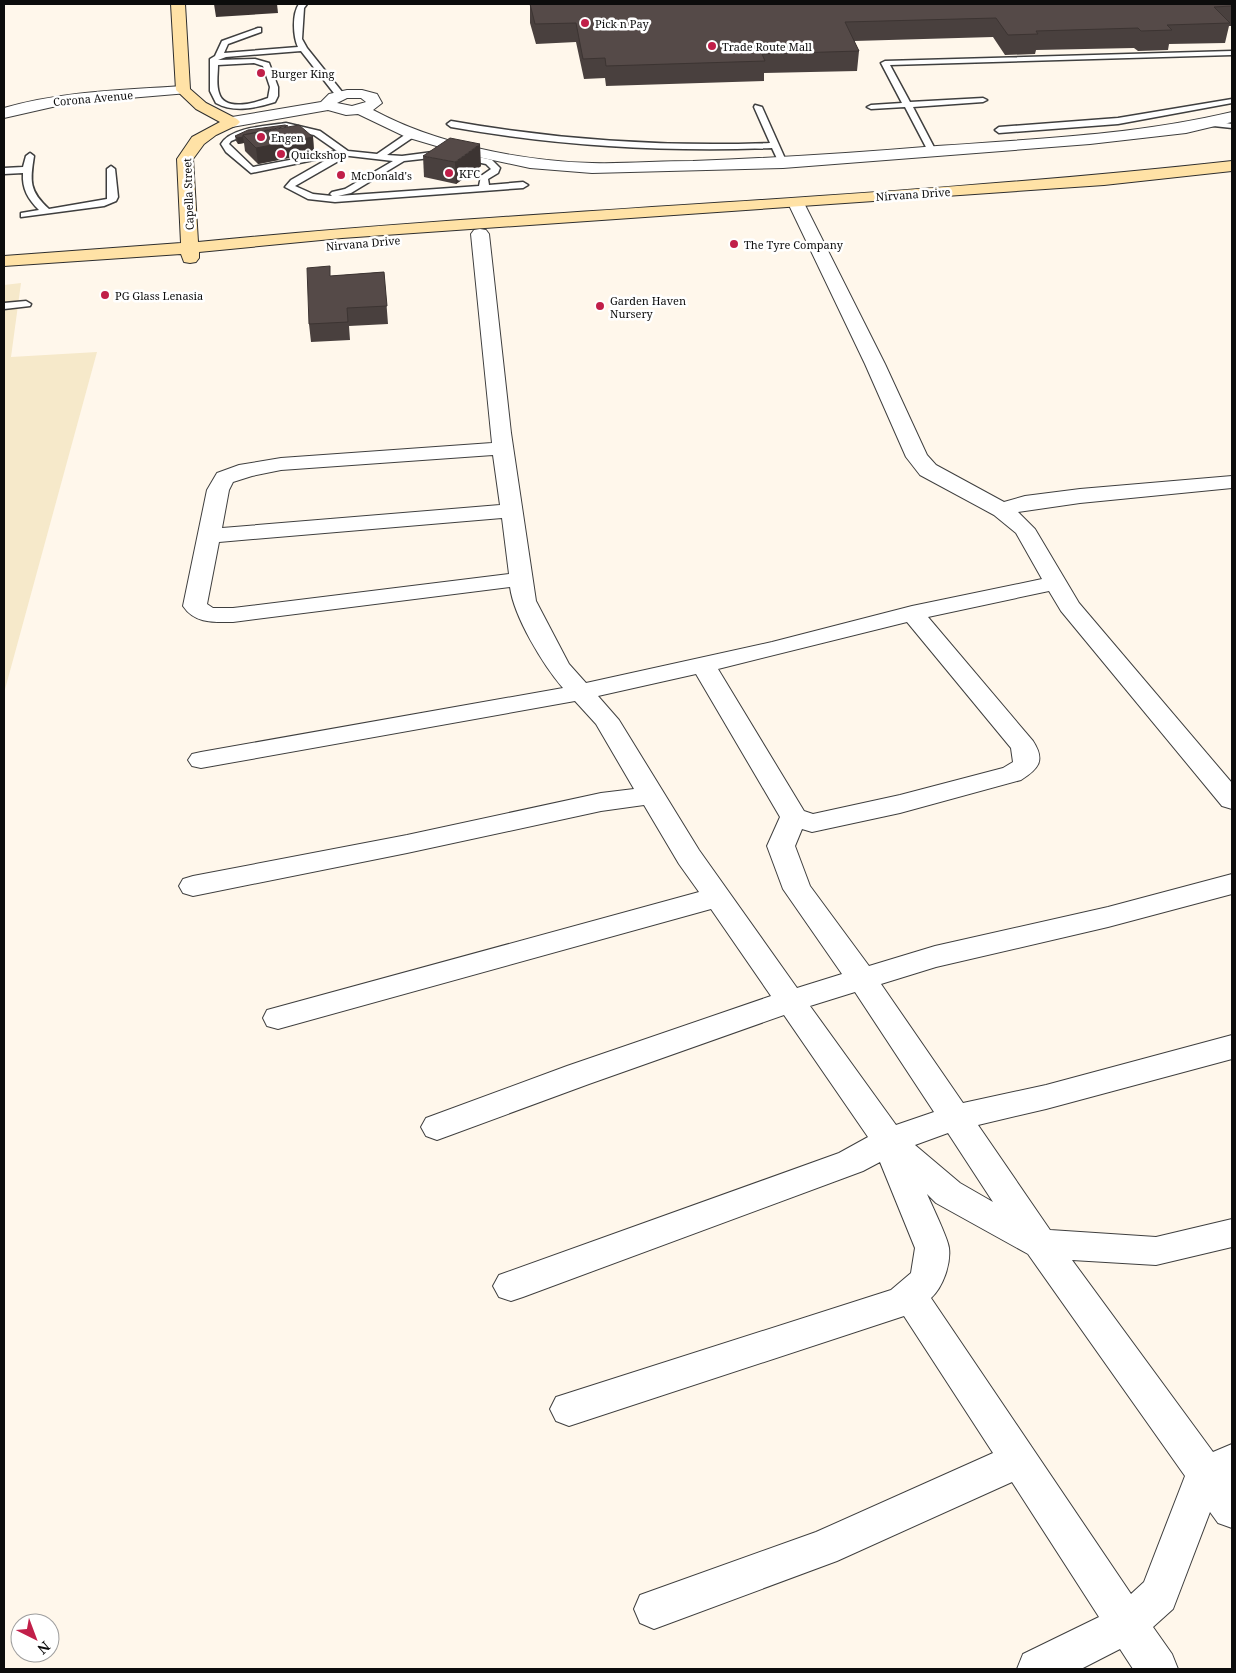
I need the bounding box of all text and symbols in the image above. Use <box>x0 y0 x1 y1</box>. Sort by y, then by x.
place label: Pick n Pay <box>595 16 649 31</box>
marker: Pick n Pay <box>579 17 591 29</box>
place label: Trade Route Mall <box>722 39 812 54</box>
marker: Trade Route Mall <box>706 40 718 52</box>
place label: Burger King <box>271 66 335 81</box>
marker: Burger King <box>255 67 267 79</box>
street label: Corona Avenue <box>52 87 134 109</box>
place label: Engen <box>271 130 304 145</box>
marker: Engen <box>255 131 267 143</box>
place label: Quickshop <box>291 147 347 162</box>
marker: Quickshop <box>275 148 287 160</box>
street label: Capella Street <box>179 158 197 230</box>
place label: KFC <box>459 166 480 181</box>
marker: KFC <box>443 167 455 179</box>
place label: McDonald's <box>351 168 412 183</box>
marker: McDonald's <box>335 169 347 181</box>
street label: Nirvana Drive <box>875 184 951 204</box>
street label: Nirvana Drive <box>325 232 401 254</box>
place label: The Tyre Company <box>744 237 844 252</box>
marker: The Tyre Company <box>728 238 740 250</box>
place label: PG Glass Lenasia <box>115 288 203 303</box>
marker: PG Glass Lenasia <box>99 289 111 301</box>
place label: Garden Haven Nursery <box>610 293 686 321</box>
marker: Garden Haven Nursery <box>594 300 606 312</box>
north arrow <box>10 1613 60 1663</box>
text: N <box>34 1637 54 1659</box>

